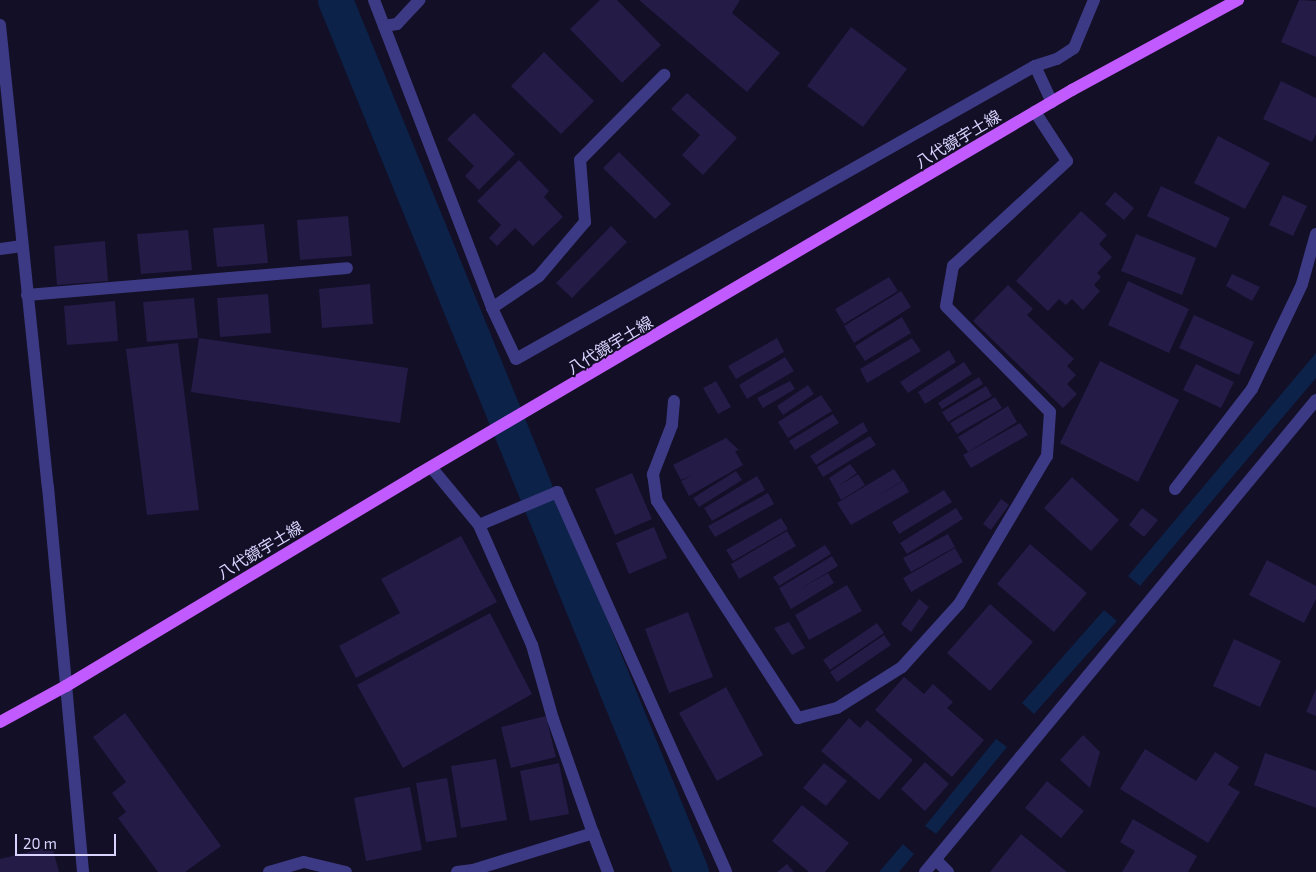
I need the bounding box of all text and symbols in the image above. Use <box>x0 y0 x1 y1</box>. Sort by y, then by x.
street label: 八代鏡宇土線 <box>912 106 1004 172</box>
street label: 八代鏡宇土線 <box>564 312 656 378</box>
street label: 八代鏡宇土線 <box>214 517 306 583</box>
scale bar <box>18 824 119 856</box>
text: 20 m <box>23 834 57 852</box>

